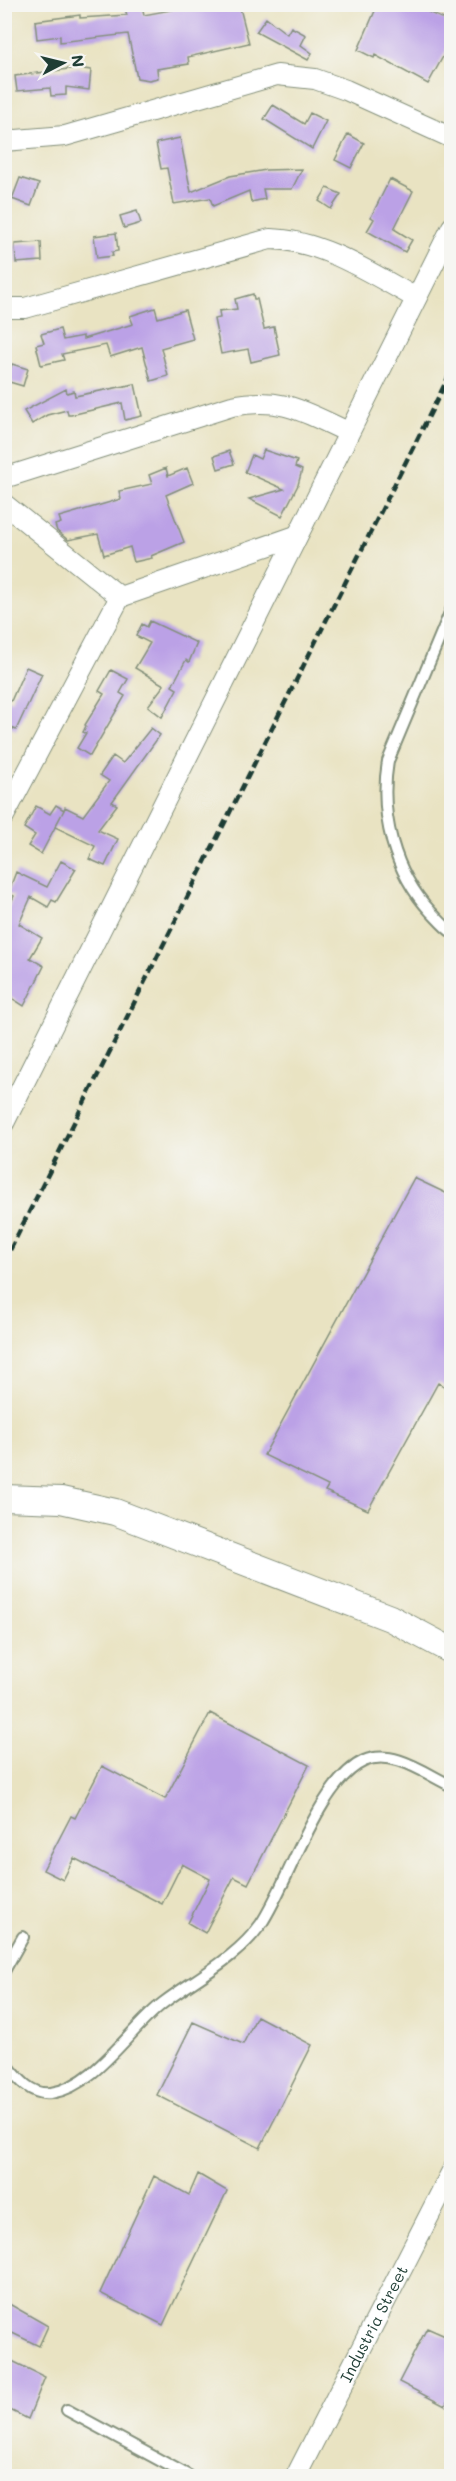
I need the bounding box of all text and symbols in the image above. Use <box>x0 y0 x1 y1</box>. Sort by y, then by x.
north arrow <box>33 33 93 93</box>
text: N <box>67 54 90 68</box>
street label: Industria Street <box>335 2261 412 2386</box>

